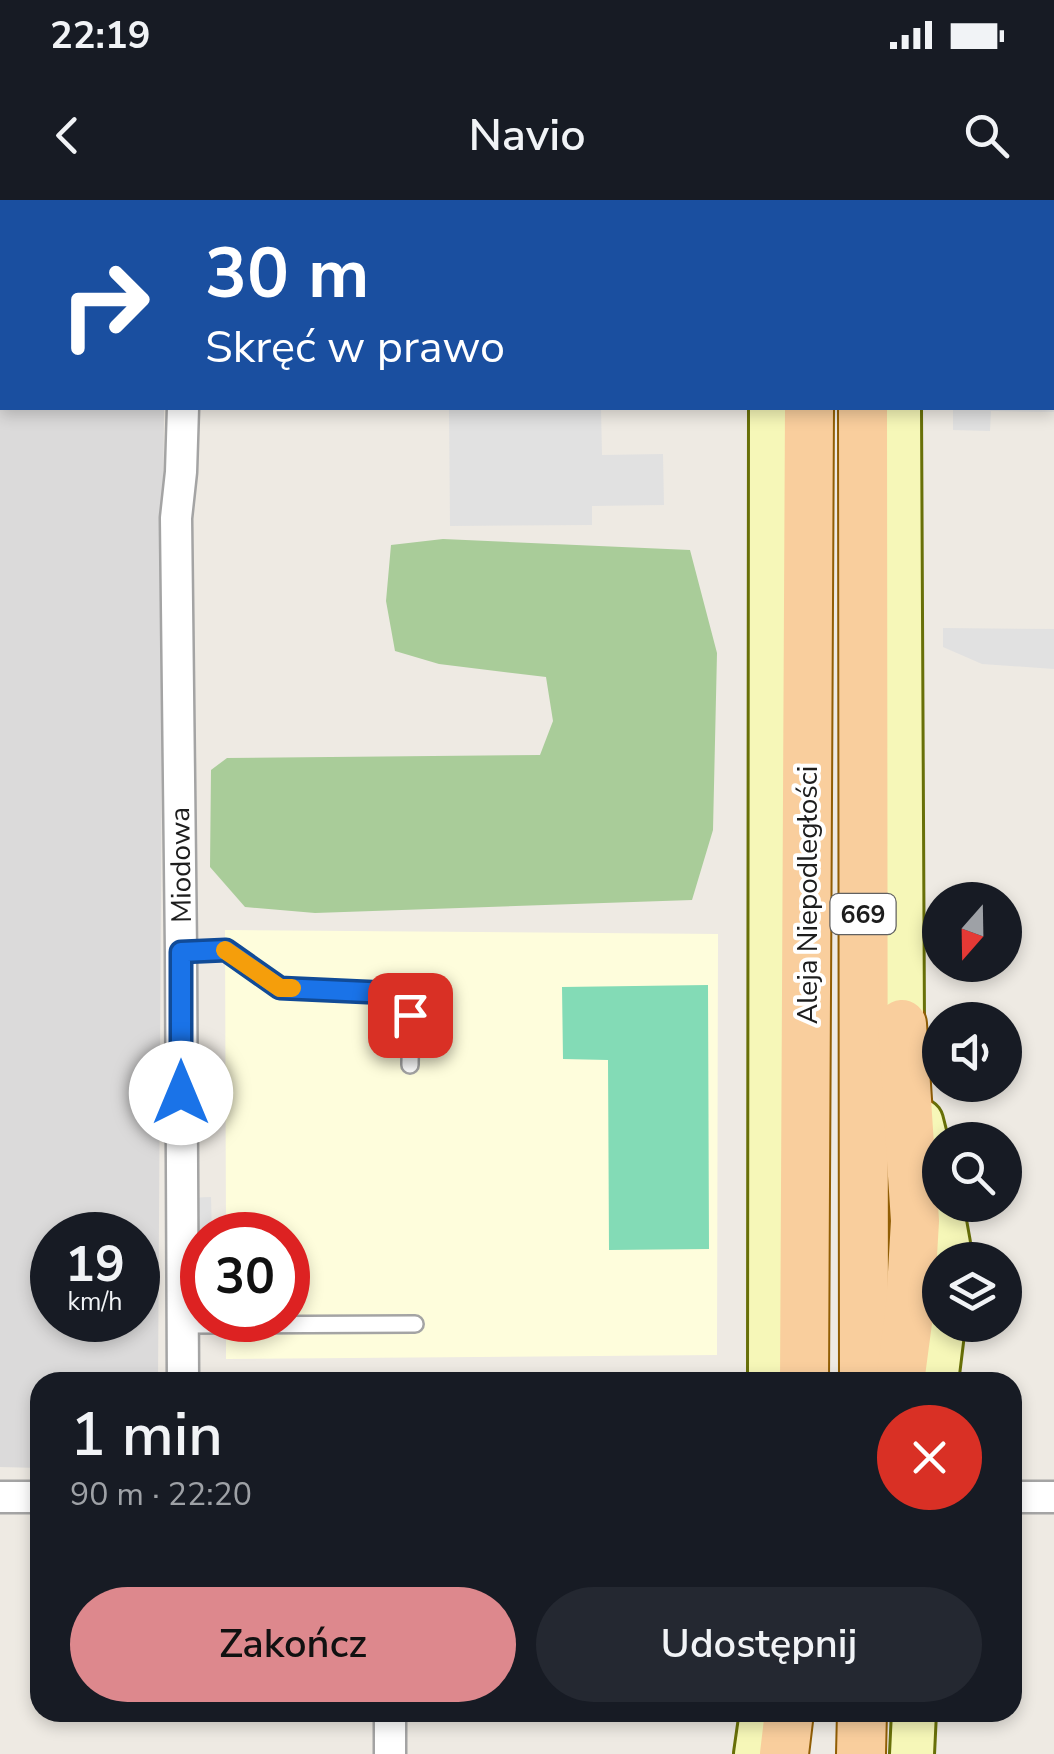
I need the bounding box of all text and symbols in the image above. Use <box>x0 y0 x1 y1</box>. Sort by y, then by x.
text: 22:19 <box>50 10 151 61</box>
text: Navio <box>468 105 586 166</box>
icon: back <box>40 108 95 163</box>
icon: search <box>959 108 1014 163</box>
text: 30 m <box>205 226 369 322</box>
icon: right <box>40 240 170 370</box>
text: Skręć w prawo <box>205 317 505 378</box>
street label: Aleja Niepodległości <box>789 766 827 1024</box>
street label: Miodowa <box>161 807 201 923</box>
north arrow <box>922 882 1022 982</box>
map controls <box>922 882 1022 1342</box>
road number: 669 <box>830 894 896 934</box>
pin <box>368 973 453 1058</box>
icon: arrive <box>383 988 438 1043</box>
button: sound <box>922 1002 1022 1102</box>
position arrow <box>129 1041 233 1145</box>
button: search <box>922 1122 1022 1222</box>
speed limit sign: 30 <box>180 1212 310 1342</box>
text: 19 <box>65 1230 125 1299</box>
button: layers <box>922 1242 1022 1342</box>
text: km/h <box>67 1285 123 1319</box>
text: 1 min <box>70 1394 223 1476</box>
button: close <box>877 1405 982 1510</box>
text: 90 m · 22:20 <box>70 1473 252 1516</box>
button: Zakończ <box>70 1587 516 1702</box>
button: Udostępnij <box>536 1587 982 1702</box>

